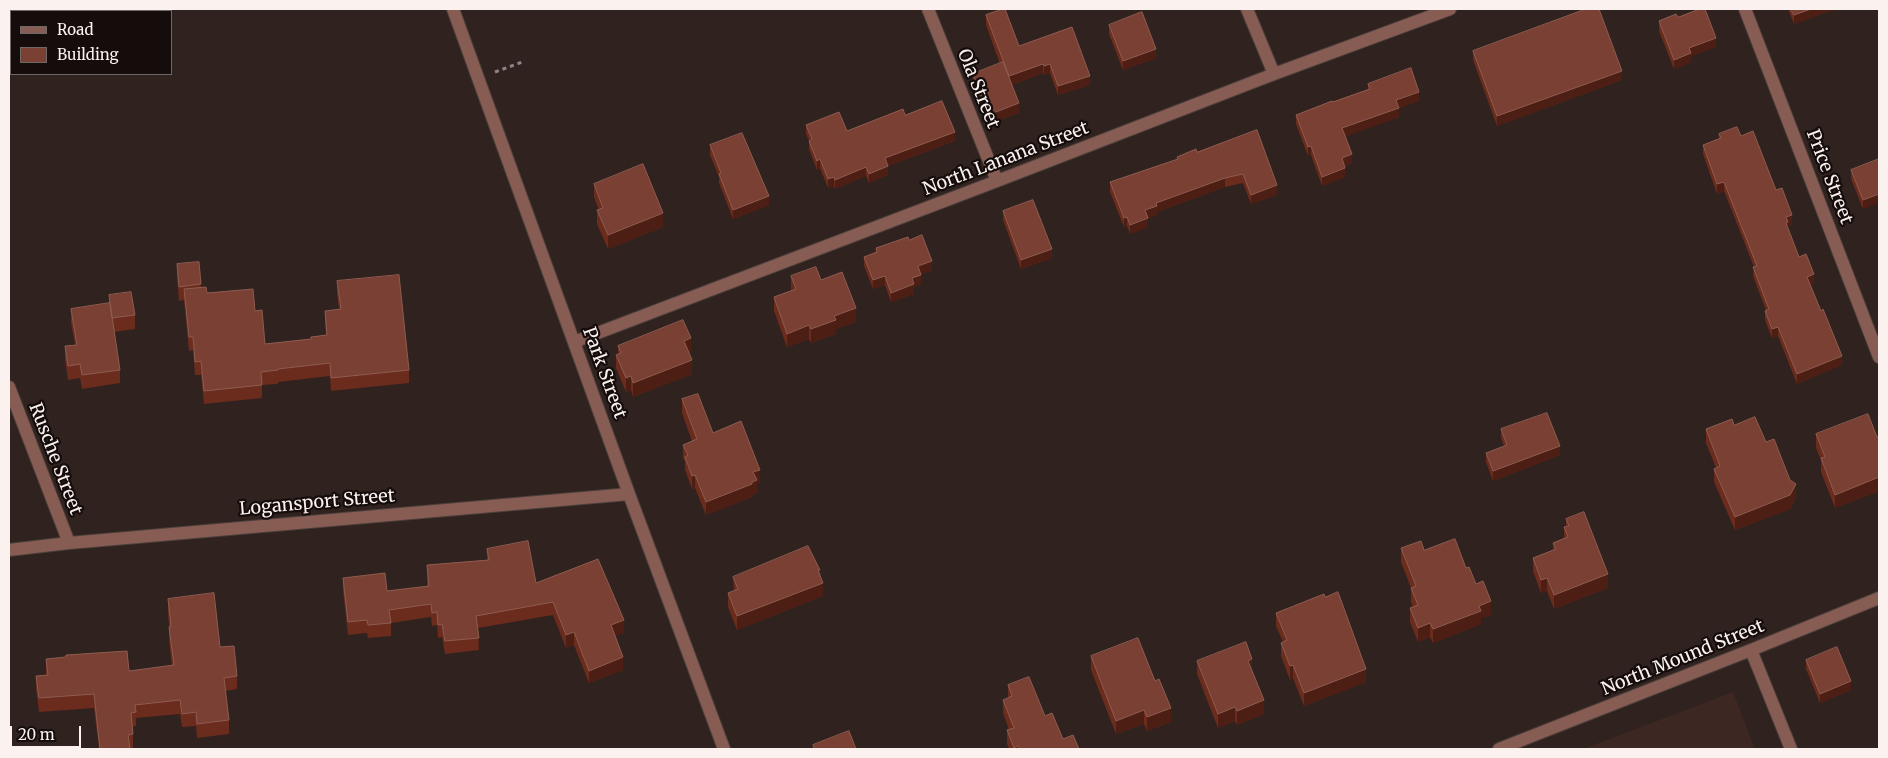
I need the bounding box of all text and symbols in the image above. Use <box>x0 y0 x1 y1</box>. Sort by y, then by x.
legend <box>10 10 172 75</box>
text: Road <box>57 20 93 39</box>
text: Building <box>57 45 119 64</box>
street label: Ola Street <box>952 46 1004 132</box>
street label: North Lanana Street <box>920 117 1092 201</box>
street label: Price Street <box>1801 127 1857 227</box>
street label: Park Street <box>577 324 631 422</box>
street label: Rusche Street <box>24 400 86 518</box>
street label: Logansport Street <box>238 485 396 521</box>
street label: North Mound Street <box>1599 616 1767 700</box>
scale bar <box>12 716 84 748</box>
text: 20 m <box>18 725 55 744</box>

